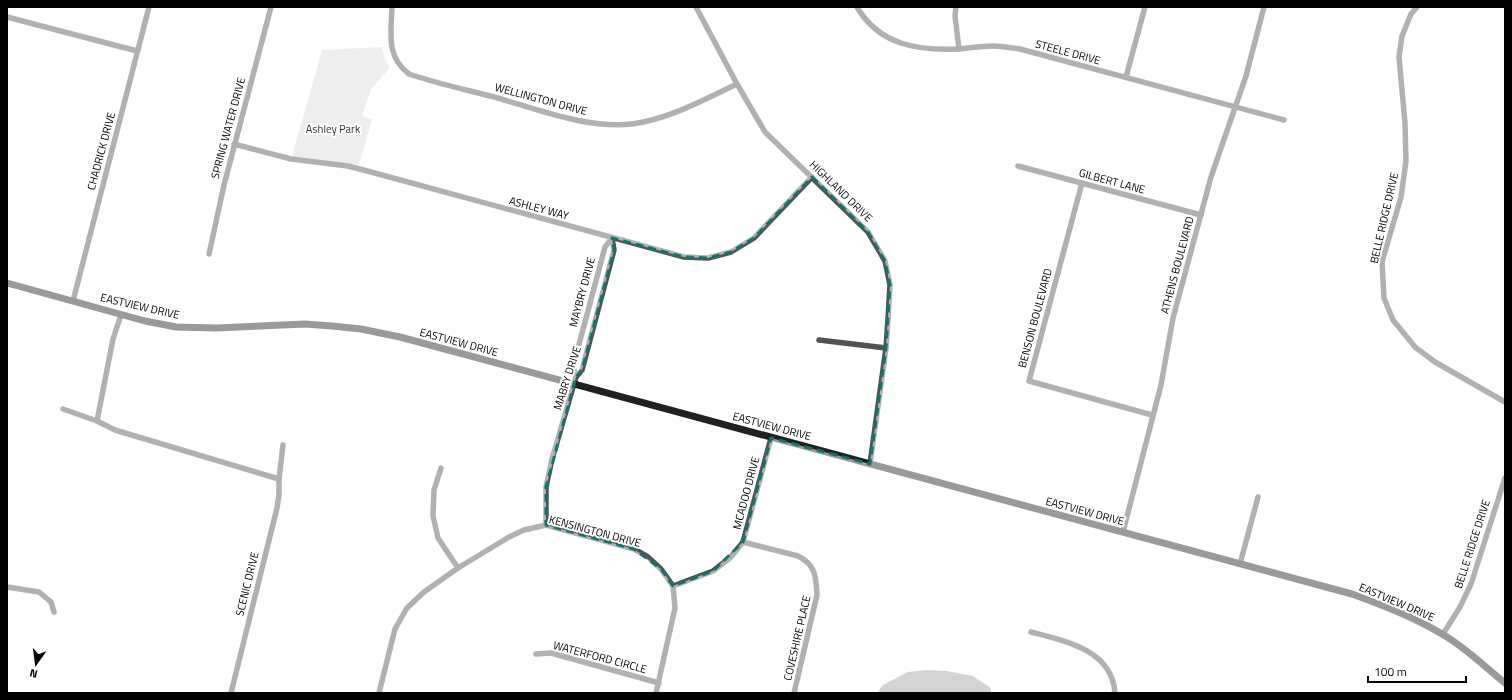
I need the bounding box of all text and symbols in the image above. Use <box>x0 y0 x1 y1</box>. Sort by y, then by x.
street label: STEELE DRIVE <box>1034 36 1102 68</box>
street label: SPRING WATER DRIVE <box>207 76 249 180</box>
street label: WELLINGTON DRIVE <box>493 79 589 119</box>
street label: CHADRICK DRIVE <box>83 110 119 192</box>
park label: Ashley Park <box>306 121 361 137</box>
street label: HIGHLAND DRIVE <box>806 157 876 225</box>
street label: GILBERT LANE <box>1077 164 1147 198</box>
street label: BELLE RIDGE DRIVE <box>1366 171 1402 265</box>
street label: ASHLEY WAY <box>507 192 571 224</box>
street label: ATHENS BOULEVARD <box>1156 215 1198 315</box>
street label: MAYBRY DRIVE <box>565 255 599 329</box>
street label: BENSON BOULEVARD <box>1014 266 1056 370</box>
street label: EASTVIEW DRIVE <box>99 289 181 323</box>
street label: EASTVIEW DRIVE <box>418 324 500 360</box>
street label: MABRY DRIVE <box>549 344 585 412</box>
street label: EASTVIEW DRIVE <box>731 408 813 444</box>
street label: MCADOO DRIVE <box>729 455 763 531</box>
street label: EASTVIEW DRIVE <box>1044 493 1126 529</box>
street label: BELLE RIDGE DRIVE <box>1450 497 1494 591</box>
street label: KENSINGTON DRIVE <box>547 511 643 551</box>
street label: SCENIC DRIVE <box>231 550 263 618</box>
street label: EASTVIEW DRIVE <box>1357 579 1437 625</box>
street label: COVESHIRE PLACE <box>779 594 815 682</box>
street label: WATERFORD CIRCLE <box>551 637 649 677</box>
north arrow <box>16 644 56 684</box>
scale bar <box>1368 658 1466 684</box>
text: 100 m <box>1374 662 1407 681</box>
text: N <box>28 665 39 682</box>

